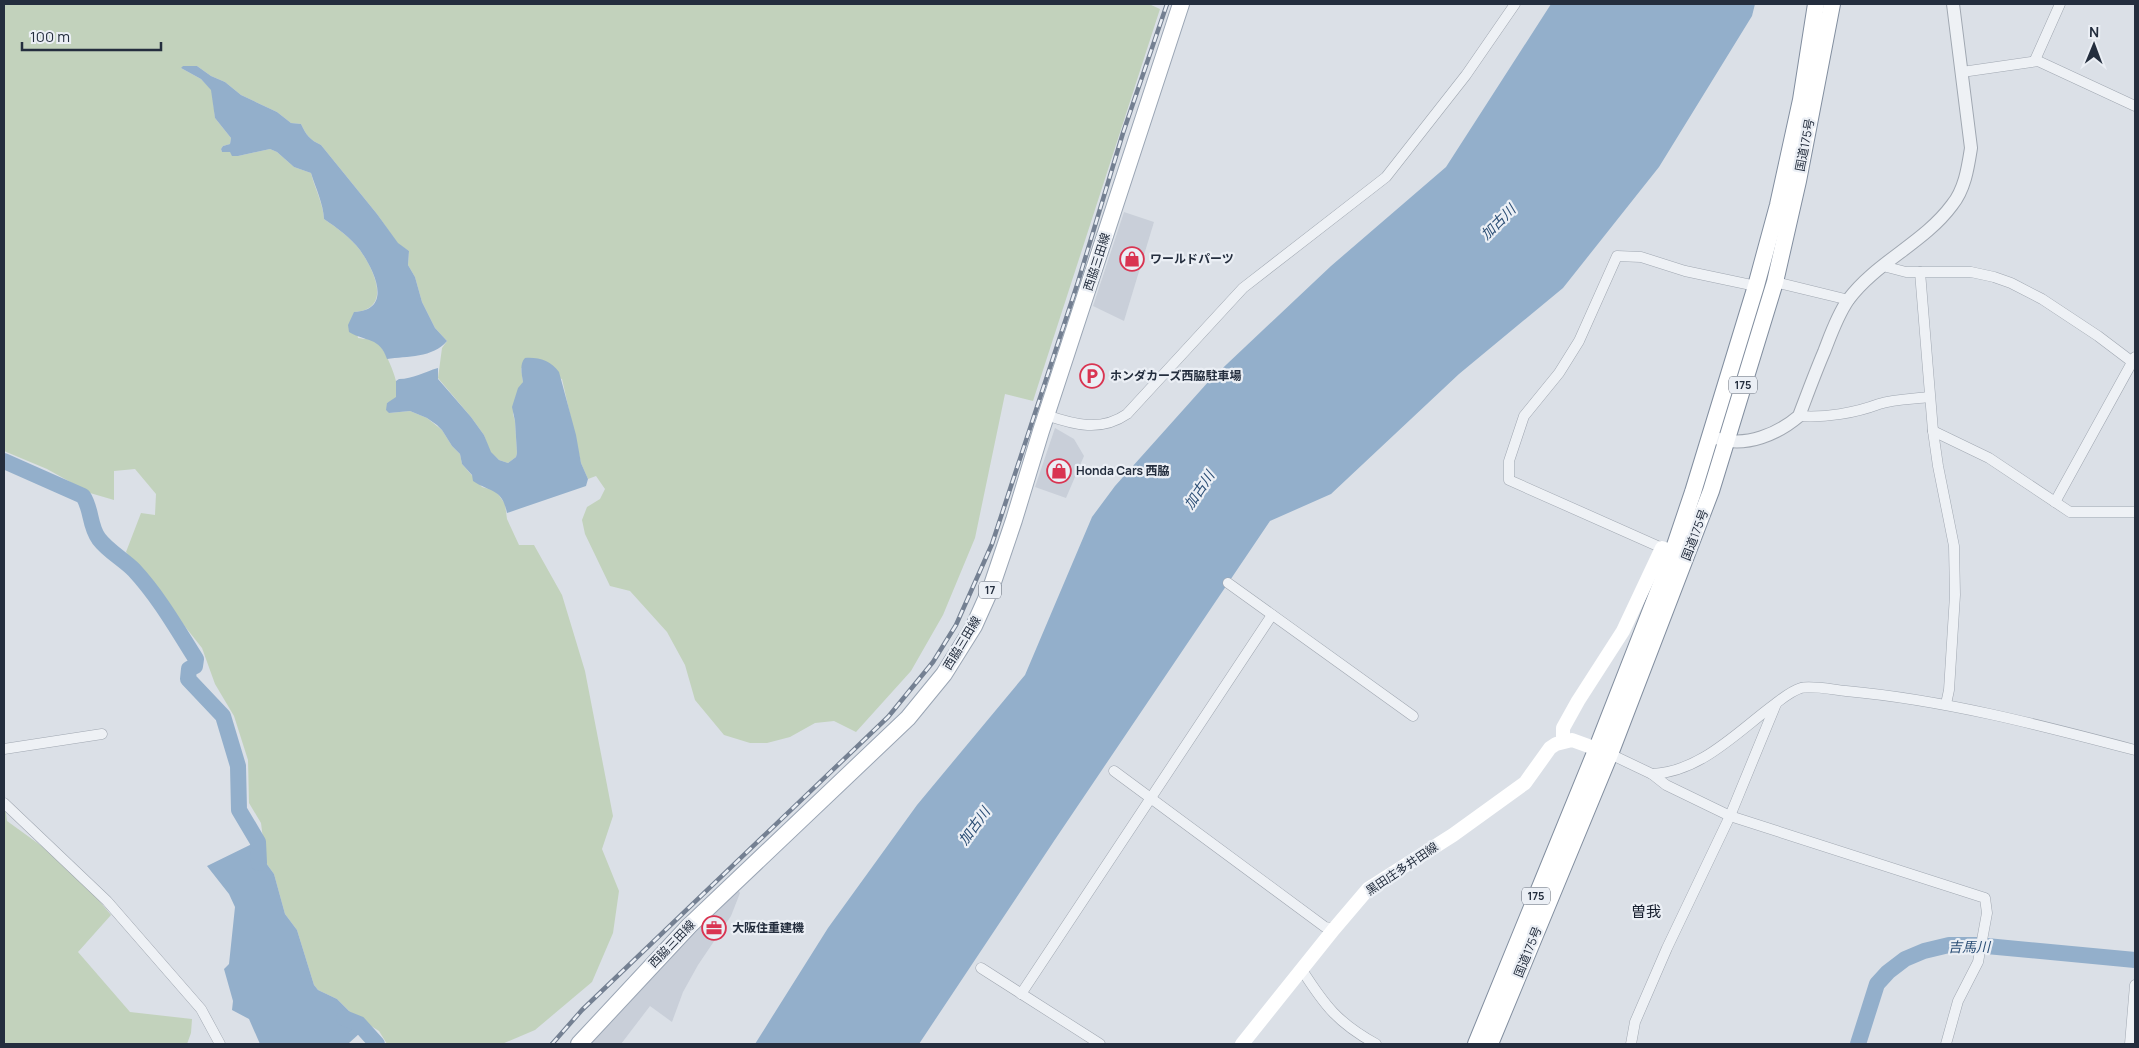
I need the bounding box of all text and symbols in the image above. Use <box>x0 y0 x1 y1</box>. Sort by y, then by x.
scale bar <box>22 20 161 52</box>
north arrow <box>2069 20 2119 70</box>
text: N <box>2089 22 2099 41</box>
text: 100 m <box>30 26 70 47</box>
street label: 国道175号 <box>1791 117 1818 173</box>
water label: 加古川 <box>1476 199 1521 243</box>
street label: 西脇三田線 <box>1079 231 1114 293</box>
shop icon: ワールドパーツ <box>1119 246 1145 272</box>
place label: ワールドパーツ <box>1150 250 1234 267</box>
parking icon: ホンダカーズ西脇駐車場 <box>1079 363 1105 389</box>
place label: ホンダカーズ西脇駐車場 <box>1110 367 1241 384</box>
road number: 175 <box>1729 376 1757 394</box>
shop icon: Honda Cars 西脇 <box>1046 458 1072 484</box>
place label: Honda Cars 西脇 <box>1076 462 1169 479</box>
water label: 加古川 <box>1179 465 1219 512</box>
street label: 国道175号 <box>1677 507 1712 563</box>
road number: 17 <box>979 582 1001 598</box>
street label: 西脇三田線 <box>939 613 984 673</box>
water label: 加古川 <box>954 802 995 848</box>
street label: 黒田庄多井田線 <box>1362 838 1441 899</box>
road number: 175 <box>1522 888 1550 904</box>
district label: 曽我 <box>1631 901 1661 922</box>
office icon: 大阪住重建機 <box>701 915 727 941</box>
street label: 西脇三田線 <box>645 916 699 971</box>
place label: 大阪住重建機 <box>732 919 804 936</box>
street label: 国道175号 <box>1510 924 1545 980</box>
water label: 吉馬川 <box>1948 937 1992 956</box>

